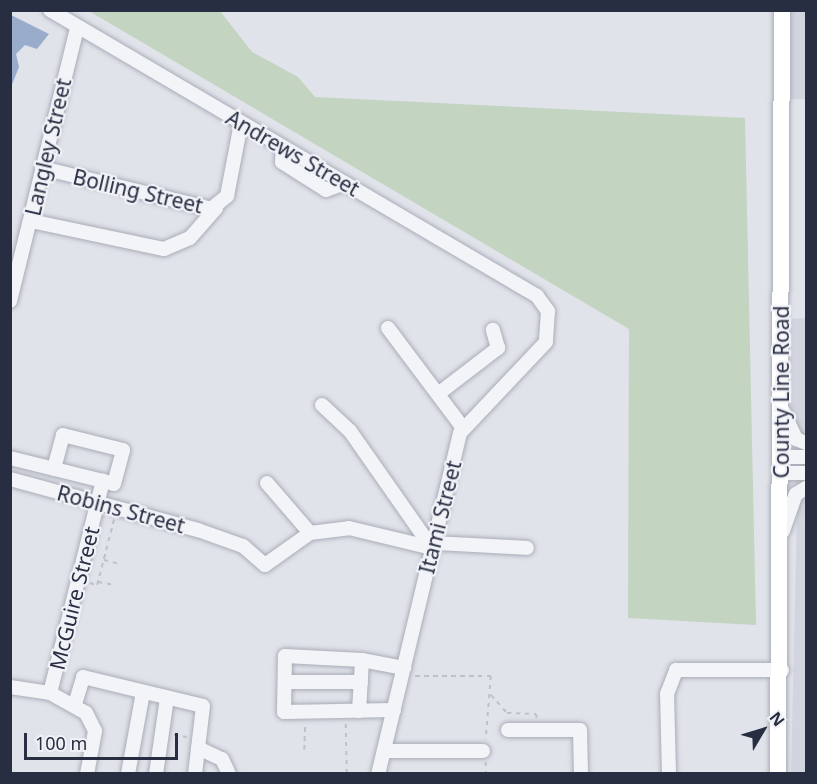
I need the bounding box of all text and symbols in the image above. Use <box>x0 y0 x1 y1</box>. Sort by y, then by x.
street label: Langley Street <box>20 76 76 218</box>
street label: Andrews Street <box>222 105 364 201</box>
street label: Bolling Street <box>71 164 205 218</box>
street label: County Line Road <box>768 306 794 478</box>
street label: Itami Street <box>414 458 466 576</box>
street label: Robins Street <box>54 480 188 538</box>
street label: McGuire Street <box>44 524 104 672</box>
north arrow <box>733 700 793 760</box>
text: N <box>765 707 790 731</box>
scale bar <box>27 721 182 759</box>
text: 100 m <box>35 731 87 755</box>

